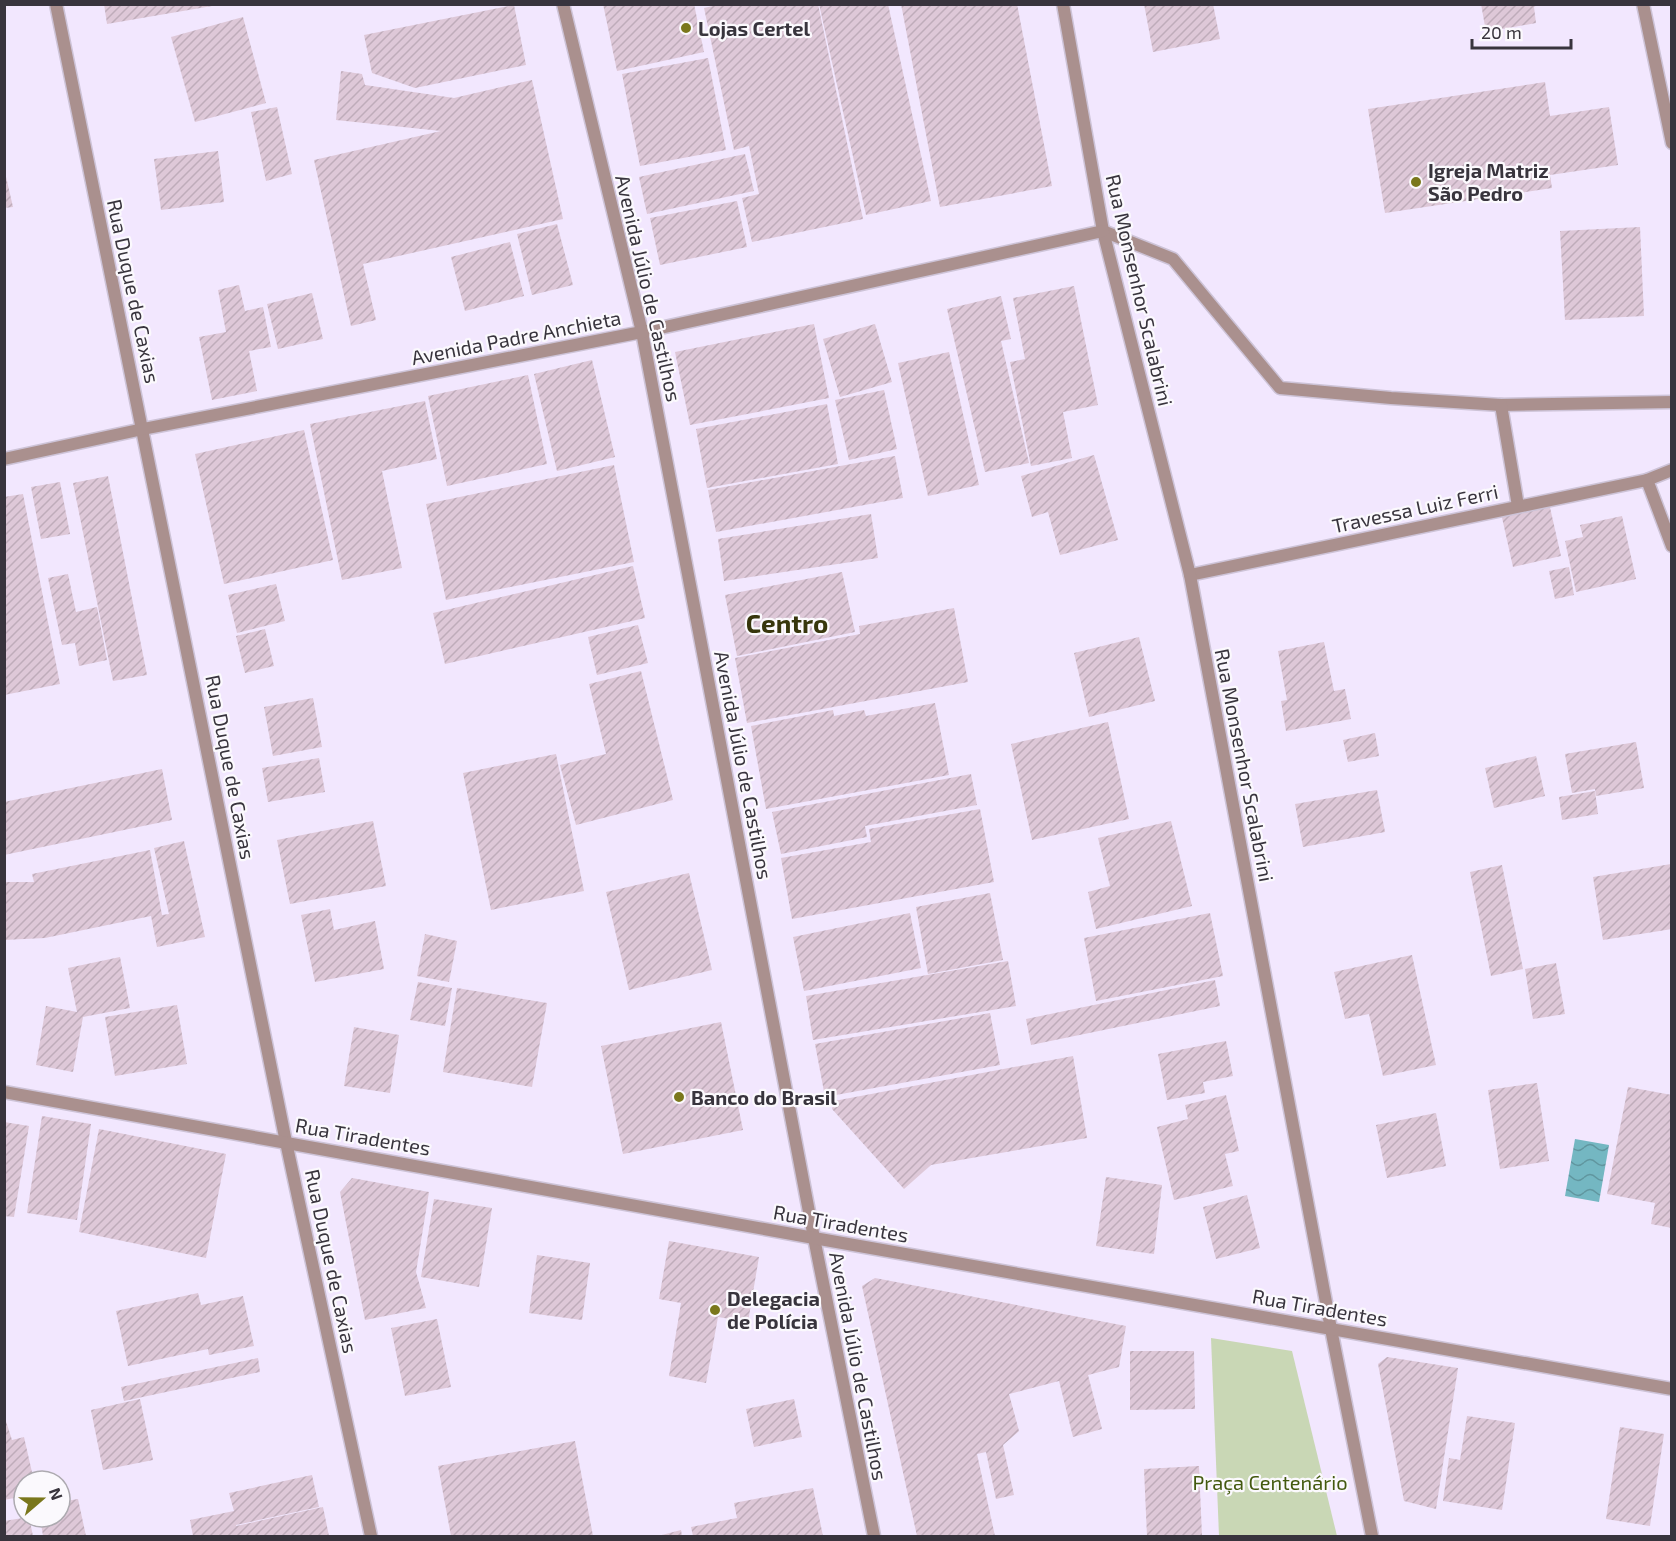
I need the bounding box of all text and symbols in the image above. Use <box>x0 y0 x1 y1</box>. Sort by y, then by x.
scale bar <box>1472 12 1571 50</box>
place label: Lojas Certel <box>698 16 810 40</box>
marker: Lojas Certel <box>679 21 693 35</box>
text: 20 m <box>1481 21 1522 43</box>
place label: Igreja Matriz São Pedro <box>1428 158 1549 205</box>
street label: Avenida Júlio de Castilhos <box>611 172 687 404</box>
street label: Rua Monsenhor Scalabrini <box>1102 172 1178 408</box>
marker: Igreja Matriz São Pedro <box>1409 175 1423 189</box>
street label: Rua Duque de Caxias <box>103 197 165 385</box>
street label: Avenida Padre Anchieta <box>409 305 623 369</box>
street label: Travessa Luiz Ferri <box>1330 479 1500 537</box>
district label: Centro <box>746 607 828 638</box>
street label: Rua Monsenhor Scalabrini <box>1211 646 1279 884</box>
street label: Avenida Júlio de Castilhos <box>710 649 778 881</box>
street label: Rua Duque de Caxias <box>201 673 261 861</box>
place label: Banco do Brasil <box>691 1085 837 1109</box>
marker: Banco do Brasil <box>672 1090 686 1104</box>
street label: Rua Tiradentes <box>294 1112 432 1160</box>
street label: Rua Duque de Caxias <box>301 1167 363 1355</box>
street label: Rua Tiradentes <box>772 1199 910 1247</box>
street label: Avenida Júlio de Castilhos <box>825 1250 893 1482</box>
street label: Rua Tiradentes <box>1251 1283 1389 1331</box>
place label: Delegacia de Polícia <box>727 1286 820 1333</box>
marker: Delegacia de Polícia <box>708 1303 722 1317</box>
north arrow <box>12 1469 72 1529</box>
park label: Praça Centenário <box>1192 1470 1348 1495</box>
text: N <box>46 1485 67 1502</box>

